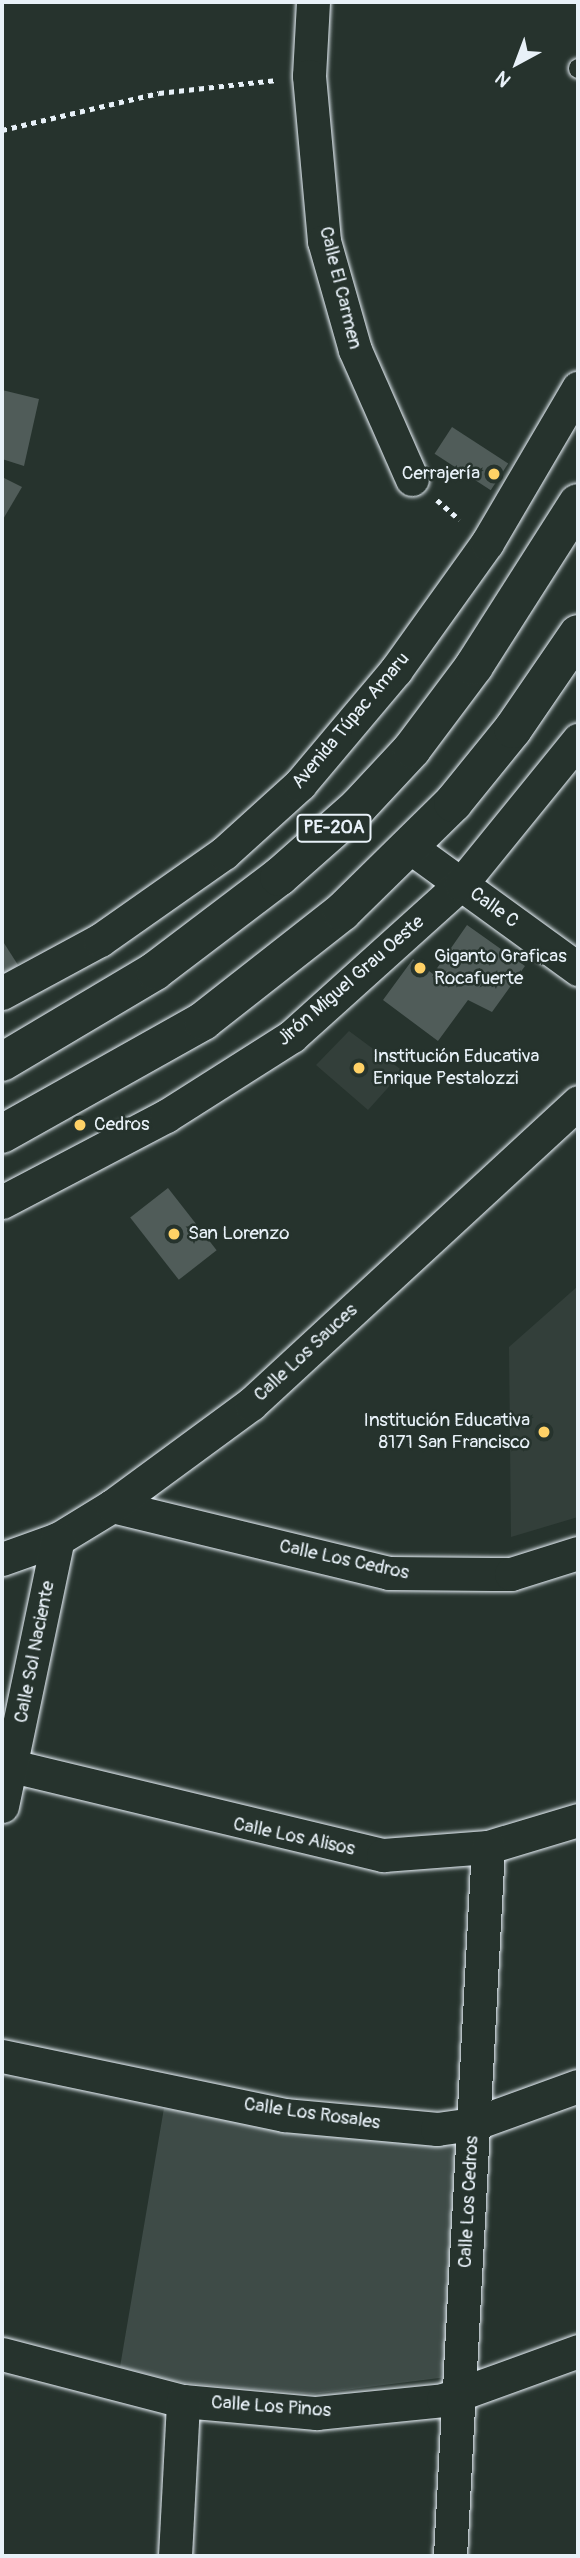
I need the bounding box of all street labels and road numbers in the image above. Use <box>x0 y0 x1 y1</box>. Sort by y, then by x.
street label: Calle El Carmen <box>314 224 366 352</box>
street label: Avenida Túpac Amaru <box>287 648 415 794</box>
road number: PE-20A <box>296 814 372 842</box>
street label: Calle C <box>465 883 523 933</box>
street label: Jirón Miguel Grau Oeste <box>273 911 429 1051</box>
street label: Calle Los Sauces <box>250 1299 362 1407</box>
street label: Calle Los Cedros <box>277 1535 411 1585</box>
street label: Calle Sol Naciente <box>10 1579 60 1725</box>
street label: Calle Los Alisos <box>231 1813 357 1861</box>
street label: Calle Los Rosales <box>242 2093 382 2135</box>
street label: Calle Los Cedros <box>454 2135 484 2269</box>
street label: Calle Los Pinos <box>210 2391 332 2423</box>

